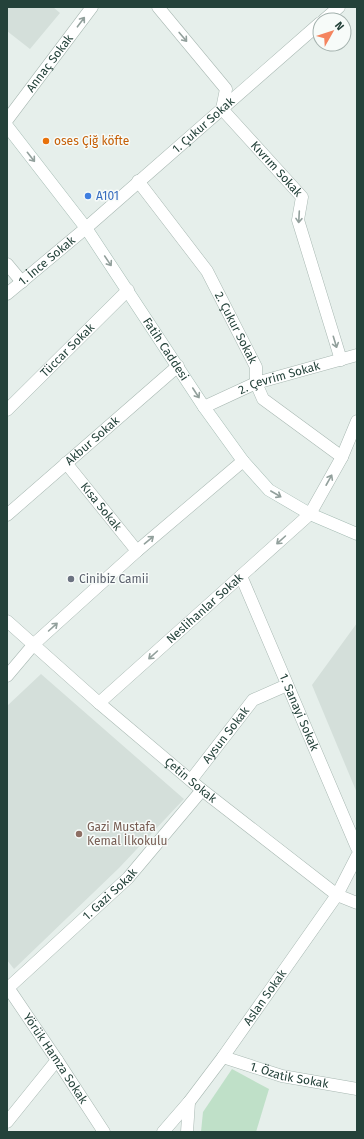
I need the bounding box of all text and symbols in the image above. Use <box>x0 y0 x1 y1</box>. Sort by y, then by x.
north arrow <box>312 12 352 52</box>
one-way arrow <box>77 17 85 28</box>
text: N <box>332 19 347 33</box>
street label: Annaç Sokak <box>23 31 76 95</box>
one-way arrow <box>179 32 188 42</box>
street label: 1. Çukur Sokak <box>169 94 238 156</box>
place label: oses Çiğ köfte <box>54 134 129 148</box>
marker: oses Çiğ köfte <box>41 136 51 146</box>
street label: Kıvrım Sokak <box>248 138 306 200</box>
one-way arrow <box>27 151 35 162</box>
place label: A101 <box>96 189 119 203</box>
marker: A101 <box>83 191 93 201</box>
one-way arrow <box>296 211 303 224</box>
street label: 1. İnce Sokak <box>16 233 79 288</box>
one-way arrow <box>105 255 113 267</box>
street label: 2. Çukur Sokak <box>212 289 260 367</box>
street label: Fatih Caddesi <box>140 315 192 383</box>
street label: Tüccar Sokak <box>37 320 98 380</box>
one-way arrow <box>332 335 339 348</box>
street label: 2. Çevrim Sokak <box>236 358 322 397</box>
one-way arrow <box>192 387 200 399</box>
street label: Akbur Sokak <box>62 413 123 468</box>
one-way arrow <box>326 474 334 486</box>
street label: Kısa Sokak <box>78 480 125 534</box>
one-way arrow <box>270 491 282 499</box>
one-way arrow <box>276 535 286 545</box>
one-way arrow <box>144 536 155 545</box>
street label: Neslihanlar Sokak <box>164 570 247 646</box>
place label: Cinibiz Camii <box>79 572 149 586</box>
marker: Cinibiz Camii <box>66 574 76 584</box>
one-way arrow <box>47 623 57 632</box>
one-way arrow <box>148 650 158 659</box>
street label: 1. Sanayi Sokak <box>276 671 322 754</box>
street label: Aysun Sokak <box>200 703 253 766</box>
street label: Çetin Sokak <box>162 755 220 806</box>
place label: Gazi Mustafa Kemal İlkokulu <box>87 820 167 848</box>
marker: Gazi Mustafa Kemal İlkokulu <box>74 829 84 839</box>
street label: 1. Gazi Sokak <box>80 865 141 923</box>
street label: Aslan Sokak <box>241 966 290 1028</box>
street label: Yörük Hamza Sokak <box>20 1010 91 1107</box>
street label: 1. Özatik Sokak <box>248 1059 331 1091</box>

